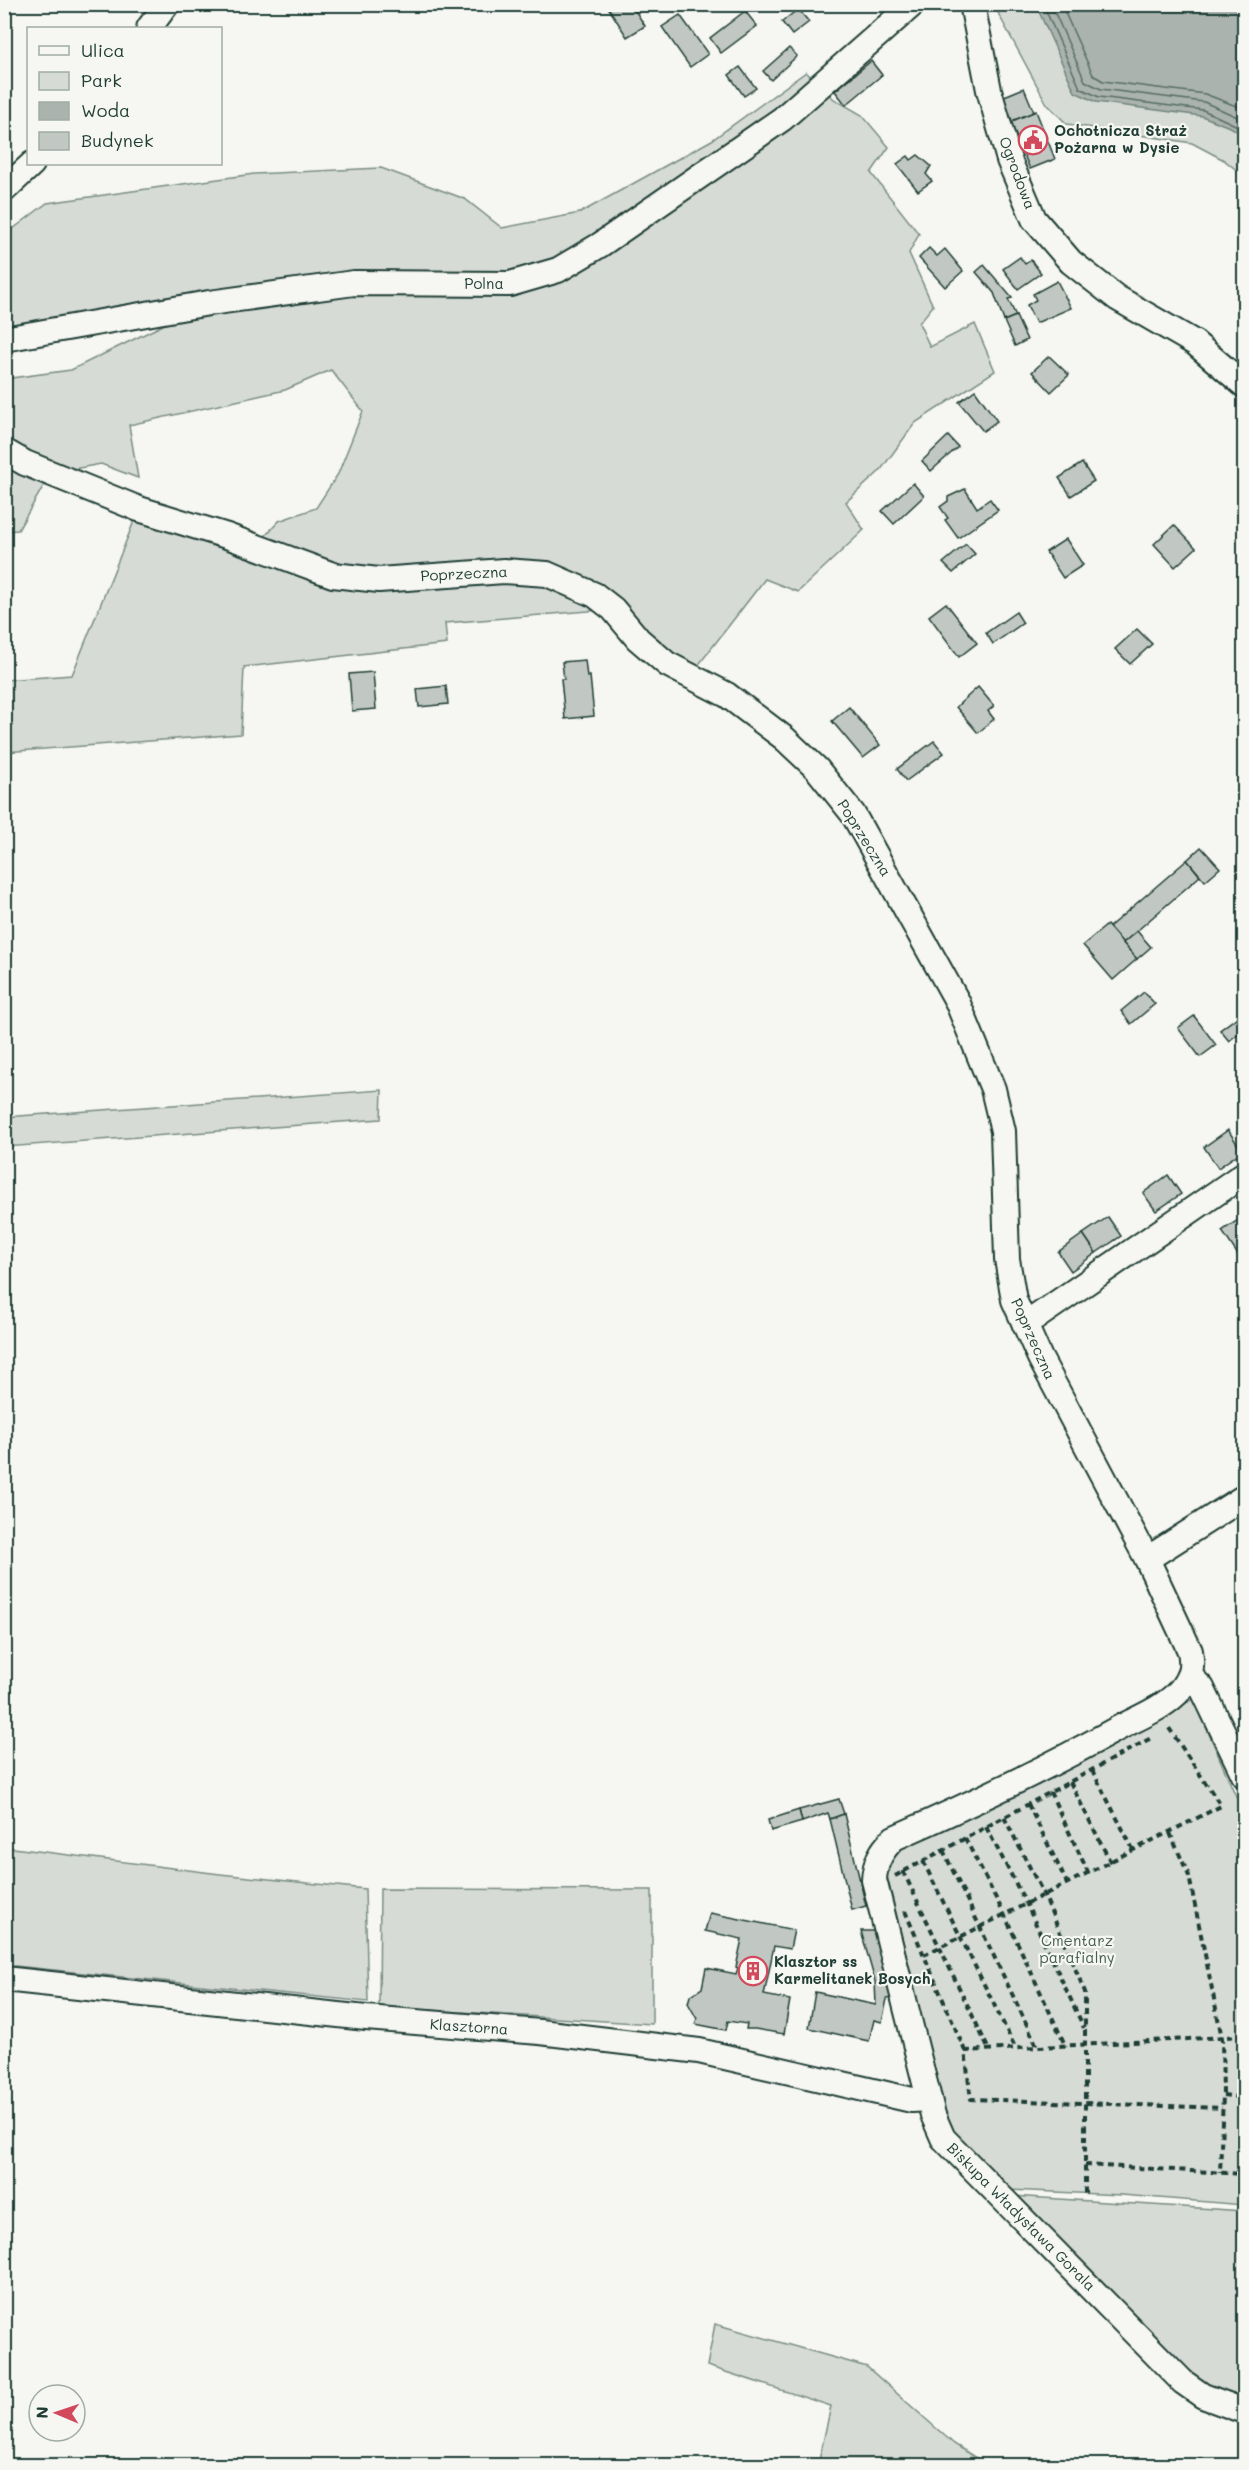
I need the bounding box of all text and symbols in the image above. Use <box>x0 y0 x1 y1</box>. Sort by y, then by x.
legend <box>27 27 222 165</box>
text: Ulica <box>81 38 125 62</box>
text: Park <box>81 68 122 92</box>
text: Woda <box>81 98 130 122</box>
place label: Ochotnicza Straż Pożarna w Dysie <box>1054 120 1187 157</box>
public building icon: Ochotnicza Straż Pożarna w Dysie <box>1017 124 1049 156</box>
text: Budynek <box>81 128 154 152</box>
street label: Ogrodowa <box>995 133 1041 212</box>
street label: Polna <box>464 273 504 293</box>
street label: Poprzeczna <box>420 561 508 585</box>
street label: Poprzeczna <box>833 795 896 880</box>
street label: Poprzeczna <box>1007 1295 1061 1383</box>
park label: Cmentarz parafialny <box>1039 1930 1115 1967</box>
place label: Klasztor ss Karmelitanek Bosych <box>774 1951 931 1988</box>
building icon: Klasztor ss Karmelitanek Bosych <box>737 1955 769 1987</box>
street label: Klasztorna <box>429 2013 509 2039</box>
street label: Biskupa Władysława Gorala <box>943 2138 1100 2295</box>
north arrow <box>27 2383 87 2443</box>
text: N <box>31 2406 52 2419</box>

